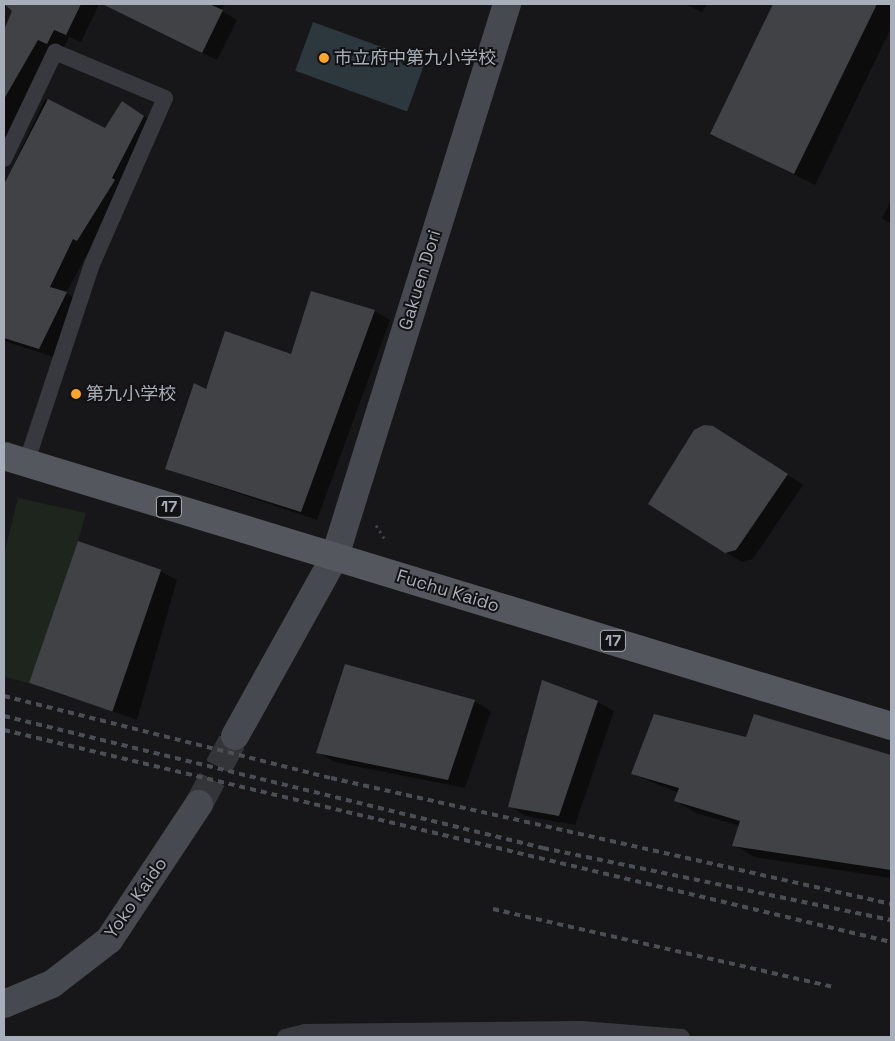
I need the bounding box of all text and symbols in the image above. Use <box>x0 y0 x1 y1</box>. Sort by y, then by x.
place label: 市立府中第九小学校 <box>334 47 496 69</box>
marker: 市立府中第九小学校 <box>318 52 330 64</box>
street label: Gakuen Dori <box>395 227 445 333</box>
place label: 第九小学校 <box>86 383 176 405</box>
marker: 第九小学校 <box>70 388 82 400</box>
road number: 17 <box>155 494 183 520</box>
street label: Fuchu Kaido <box>394 565 502 617</box>
road number: 17 <box>599 627 627 654</box>
street label: Yoko Kaido <box>100 853 172 943</box>

